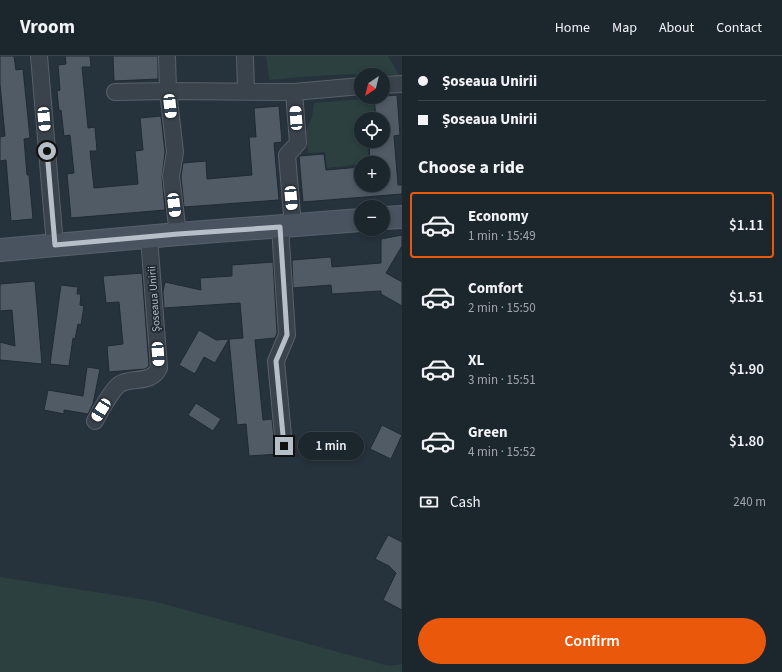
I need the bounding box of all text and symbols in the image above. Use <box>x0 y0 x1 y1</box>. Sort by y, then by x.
text: Vroom <box>20 14 75 41</box>
text: Home <box>555 18 590 38</box>
text: Map <box>612 18 637 38</box>
text: About <box>659 18 694 38</box>
text: Contact <box>716 18 762 38</box>
north arrow <box>354 68 390 104</box>
map controls <box>354 68 390 236</box>
text: Șoseaua Unirii <box>442 71 537 92</box>
car <box>163 93 177 119</box>
car <box>289 106 303 130</box>
car <box>37 107 51 131</box>
text: Șoseaua Unirii <box>442 109 537 130</box>
button: locate <box>354 112 390 148</box>
route start <box>38 142 56 160</box>
text: Choose a ride <box>418 155 524 180</box>
button: + <box>354 156 390 192</box>
car <box>284 186 298 210</box>
car <box>167 192 181 218</box>
button: − <box>354 200 390 236</box>
text: Economy <box>468 206 529 227</box>
icon: car <box>420 207 456 243</box>
text: $1.11 <box>729 215 764 236</box>
text: 1 min · 15:49 <box>468 227 536 245</box>
street label: Șoseaua Unirii <box>144 266 164 332</box>
text: Comfort <box>468 278 523 299</box>
icon: car <box>420 279 456 315</box>
text: $1.51 <box>729 287 764 308</box>
text: 2 min · 15:50 <box>468 299 536 317</box>
car <box>151 342 165 366</box>
text: XL <box>468 350 484 371</box>
icon: car <box>420 351 456 387</box>
text: $1.90 <box>729 359 764 380</box>
text: 3 min · 15:51 <box>468 371 536 389</box>
car <box>90 397 112 423</box>
text: Green <box>468 422 508 443</box>
icon: car <box>420 423 456 459</box>
text: $1.80 <box>729 431 764 452</box>
callout: 1 min <box>298 432 364 460</box>
route end <box>275 437 293 455</box>
text: 1 min <box>316 437 346 455</box>
text: 4 min · 15:52 <box>468 443 536 461</box>
icon: cash <box>418 491 440 513</box>
text: Cash <box>450 492 481 513</box>
text: 240 m <box>733 493 766 511</box>
button: Confirm <box>418 618 766 664</box>

